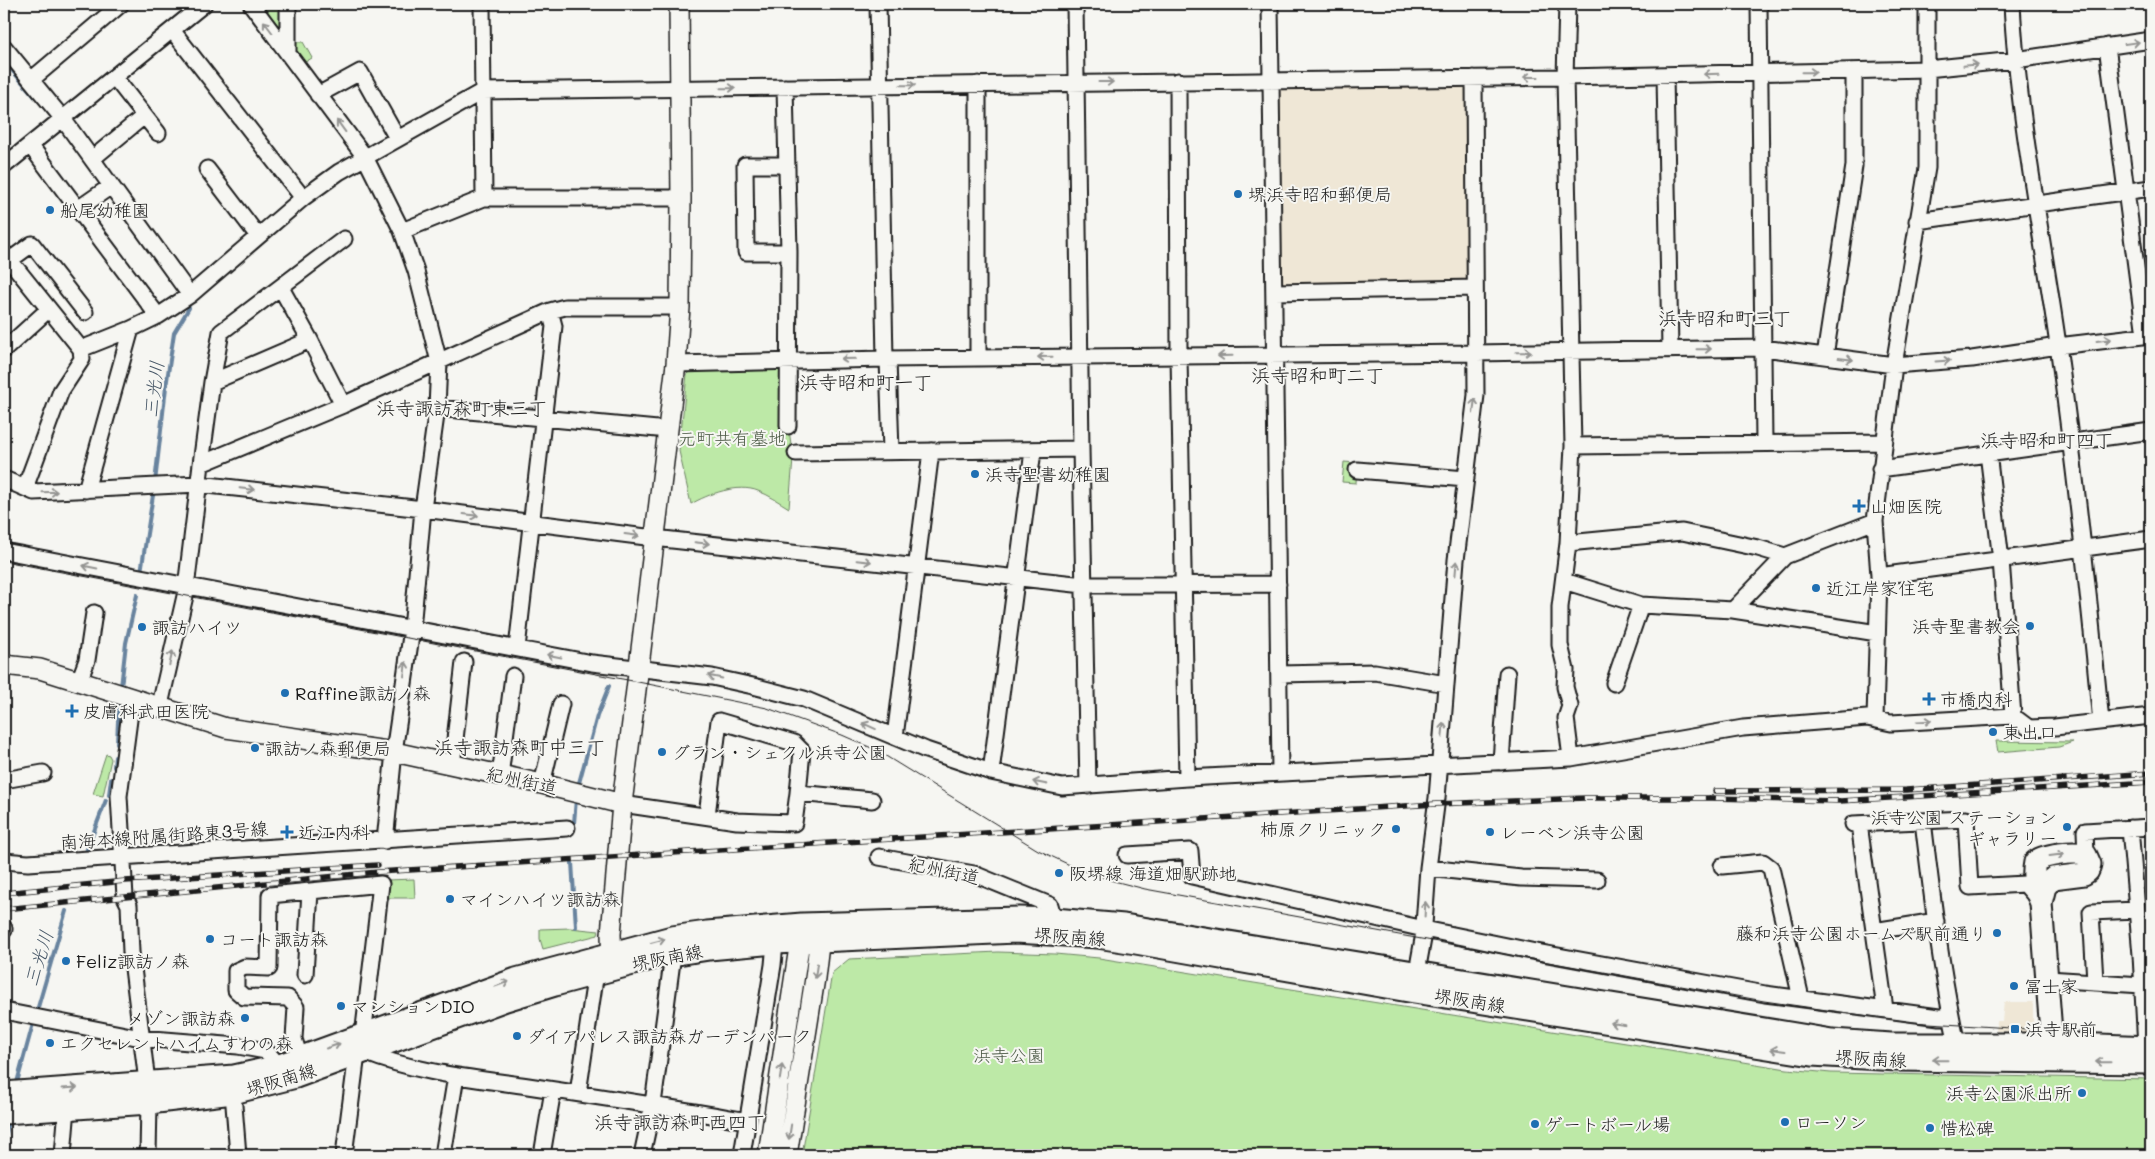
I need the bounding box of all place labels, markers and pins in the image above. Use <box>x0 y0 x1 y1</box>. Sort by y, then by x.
place label: 堺浜寺昭和郵便局 <box>1248 182 1392 206</box>
marker: 堺浜寺昭和郵便局 <box>1232 188 1244 200</box>
place label: 船尾幼稚園 <box>60 198 150 222</box>
marker: 船尾幼稚園 <box>44 204 56 216</box>
place label: 浜寺聖書幼稚園 <box>985 462 1111 486</box>
marker: 浜寺聖書幼稚園 <box>969 468 981 480</box>
place label: 山畑医院 <box>1870 494 1942 518</box>
marker: 山畑医院 <box>1852 499 1866 513</box>
place label: 近江岸家住宅 <box>1826 576 1934 600</box>
marker: 近江岸家住宅 <box>1810 582 1822 594</box>
place label: 浜寺聖書教会 <box>1912 614 2020 638</box>
place label: 諏訪ハイツ <box>152 615 242 639</box>
marker: 浜寺聖書教会 <box>2024 620 2036 632</box>
marker: 諏訪ハイツ <box>136 621 148 633</box>
place label: Raffine諏訪ノ森 <box>295 681 430 705</box>
marker: Raffine諏訪ノ森 <box>279 687 291 699</box>
place label: 市橋内科 <box>1940 687 2012 711</box>
marker: 市橋内科 <box>1922 692 1936 706</box>
place label: 皮膚科武田医院 <box>83 699 209 723</box>
marker: 皮膚科武田医院 <box>65 704 79 718</box>
place label: 東出口 <box>2003 720 2057 744</box>
marker: 東出口 <box>1987 726 1999 738</box>
place label: 諏訪ノ森郵便局 <box>265 736 391 760</box>
place label: グラン・シェクル浜寺公園 <box>672 740 887 764</box>
marker: 諏訪ノ森郵便局 <box>249 742 261 754</box>
marker: グラン・シェクル浜寺公園 <box>656 746 668 758</box>
place label: 浜寺公園 ステーション ギャラリー <box>1871 805 2057 850</box>
place label: 柿原クリニック <box>1260 817 1386 841</box>
place label: 近江内科 <box>298 820 370 844</box>
place label: レーベン浜寺公園 <box>1500 820 1645 844</box>
marker: 浜寺公園 ステーション ギャラリー <box>2061 821 2073 833</box>
marker: 柿原クリニック <box>1390 823 1402 835</box>
marker: 近江内科 <box>280 825 294 839</box>
marker: レーベン浜寺公園 <box>1484 826 1496 838</box>
place label: 阪堺線 海道畑駅跡地 <box>1069 861 1237 885</box>
marker: 阪堺線 海道畑駅跡地 <box>1053 867 1065 879</box>
place label: マインハイツ諏訪森 <box>460 887 621 911</box>
marker: マインハイツ諏訪森 <box>444 893 456 905</box>
place label: 藤和浜寺公園ホームズ駅前通り <box>1736 921 1987 945</box>
place label: コート諏訪森 <box>220 927 328 951</box>
marker: 藤和浜寺公園ホームズ駅前通り <box>1991 927 2003 939</box>
marker: コート諏訪森 <box>204 933 216 945</box>
place label: Feliz諏訪ノ森 <box>76 949 189 973</box>
marker: Feliz諏訪ノ森 <box>60 955 72 967</box>
place label: 冨士家 <box>2024 974 2078 998</box>
marker: 冨士家 <box>2008 980 2020 992</box>
place label: マンションDIO <box>351 994 475 1018</box>
marker: マンションDIO <box>335 1000 347 1012</box>
place label: メゾン諏訪森 <box>127 1006 235 1030</box>
marker: メゾン諏訪森 <box>239 1012 251 1024</box>
place label: 浜寺駅前 <box>2025 1017 2097 1041</box>
marker: 浜寺駅前 <box>2009 1023 2021 1035</box>
place label: ダイアパレス諏訪森ガーデンパーク <box>527 1024 811 1048</box>
marker: ダイアパレス諏訪森ガーデンパーク <box>511 1030 523 1042</box>
place label: エクセレントハイムすわの森 <box>60 1031 293 1055</box>
marker: エクセレントハイムすわの森 <box>44 1037 56 1049</box>
place label: 浜寺公園派出所 <box>1946 1081 2072 1105</box>
marker: 浜寺公園派出所 <box>2076 1087 2088 1099</box>
place label: ローソン <box>1795 1110 1867 1134</box>
place label: ゲートボール場 <box>1545 1112 1670 1136</box>
marker: ローソン <box>1779 1116 1791 1128</box>
place label: 惜松碑 <box>1940 1116 1994 1140</box>
marker: ゲートボール場 <box>1529 1118 1541 1130</box>
marker: 惜松碑 <box>1924 1122 1936 1134</box>

